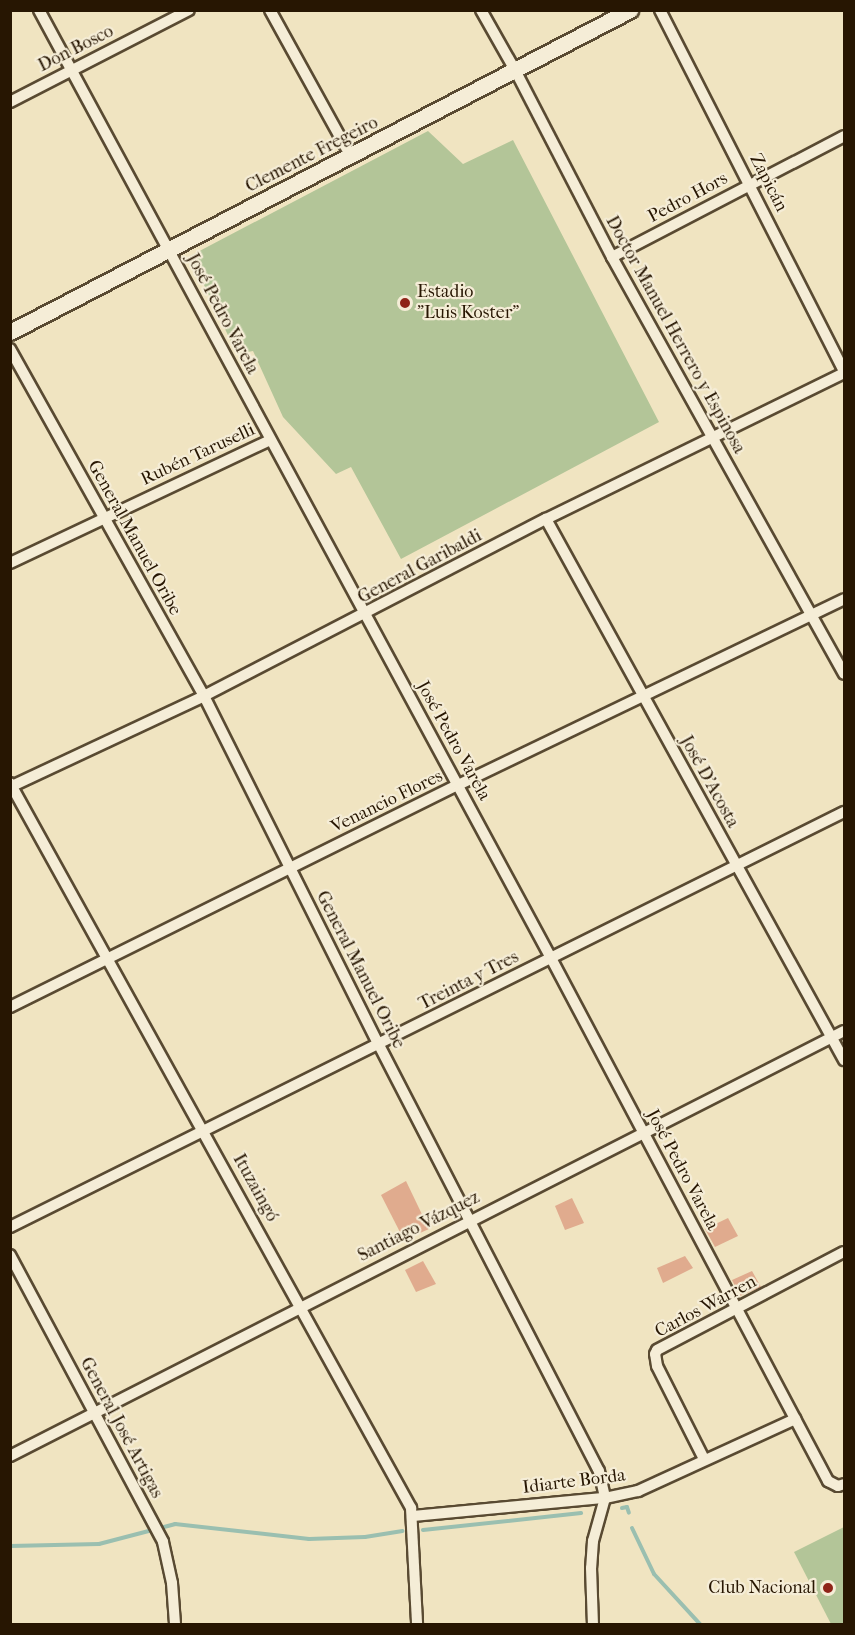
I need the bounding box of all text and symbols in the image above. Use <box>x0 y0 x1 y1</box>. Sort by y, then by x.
street label: Don Bosco <box>35 21 117 77</box>
street label: Clemente Fregeiro <box>242 112 382 198</box>
street label: Zapicán <box>744 150 792 216</box>
street label: Pedro Hors <box>645 168 731 228</box>
street label: Doctor Manuel Herrero y Espinosa <box>600 212 750 458</box>
street label: José Pedro Varela <box>181 250 263 378</box>
place label: Estadio "Luis Koster" <box>417 282 519 324</box>
marker: Estadio "Luis Koster" <box>398 296 412 310</box>
street label: Rubén Taruselli <box>138 419 258 491</box>
street label: General Manuel Oribe <box>82 457 186 619</box>
street label: General Garibaldi <box>354 525 486 609</box>
street label: José Pedro Varela <box>411 678 495 804</box>
street label: José D'Acosta <box>675 732 743 832</box>
street label: Venancio Flores <box>328 766 446 838</box>
street label: General Manuel Oribe <box>311 888 409 1052</box>
street label: Treinta y Tres <box>416 947 522 1015</box>
street label: José Pedro Varela <box>641 1106 723 1234</box>
street label: Ituzaingó <box>228 1150 282 1226</box>
street label: Santiago Vázquez <box>355 1187 483 1267</box>
street label: Carlos Warren <box>652 1271 760 1343</box>
street label: General José Artigas <box>75 1354 167 1502</box>
street label: Idiarte Borda <box>521 1465 627 1499</box>
place label: Club Nacional <box>708 1577 816 1599</box>
marker: Club Nacional <box>821 1581 835 1595</box>

